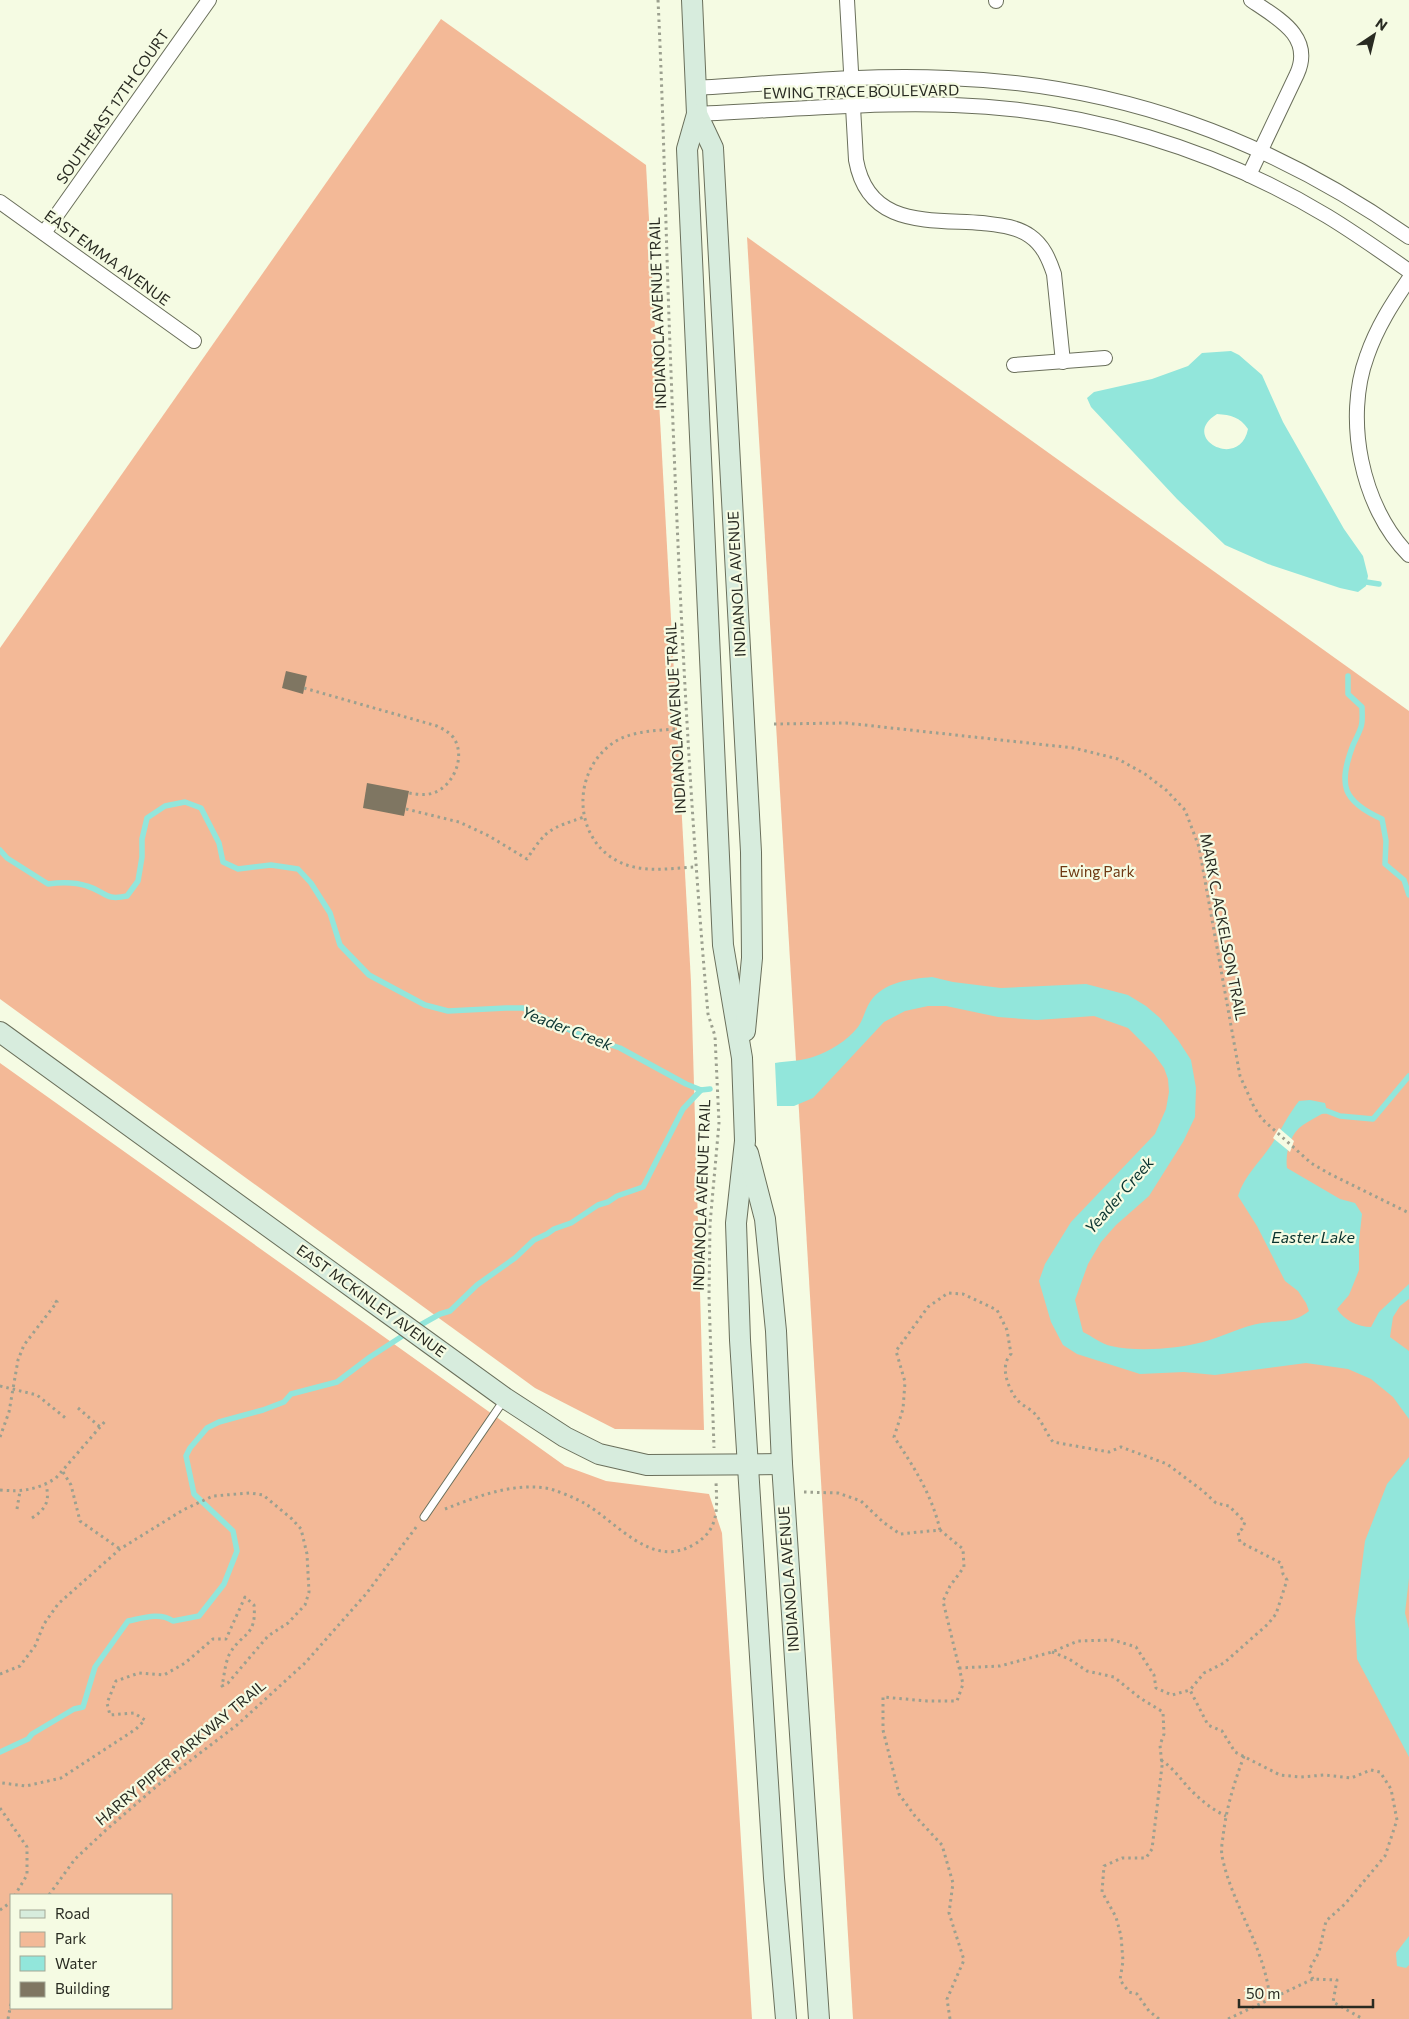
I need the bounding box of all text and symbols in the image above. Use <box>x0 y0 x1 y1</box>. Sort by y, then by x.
north arrow <box>1349 10 1399 60</box>
text: N <box>1373 14 1391 34</box>
street label: SOUTHEAST 17TH COURT <box>52 26 173 187</box>
street label: EWING TRACE BOULEVARD <box>763 80 959 102</box>
street label: EAST EMMA AVENUE <box>41 206 174 309</box>
street label: INDIANOLA AVENUE TRAIL <box>645 216 669 409</box>
street label: INDIANOLA AVENUE <box>723 511 749 657</box>
street label: INDIANOLA AVENUE TRAIL <box>661 621 689 814</box>
street label: MARK C. ACKELSON TRAIL <box>1197 832 1251 1022</box>
park label: Ewing Park <box>1059 862 1135 880</box>
water label: Yeader Creek <box>519 1002 616 1054</box>
street label: INDIANOLA AVENUE TRAIL <box>689 1098 713 1291</box>
water label: Yeader Creek <box>1080 1152 1157 1237</box>
water label: Easter Lake <box>1271 1227 1355 1246</box>
street label: EAST MCKINLEY AVENUE <box>293 1240 450 1360</box>
street label: INDIANOLA AVENUE <box>774 1505 802 1653</box>
street label: HARRY PIPER PARKWAY TRAIL <box>92 1675 269 1829</box>
legend <box>10 1894 172 2009</box>
text: Road <box>55 1904 90 1922</box>
text: Park <box>55 1929 86 1947</box>
text: Water <box>55 1954 97 1972</box>
scale bar <box>1239 1976 1373 2008</box>
text: Building <box>55 1979 110 1997</box>
text: 50 m <box>1246 1984 1280 2002</box>

